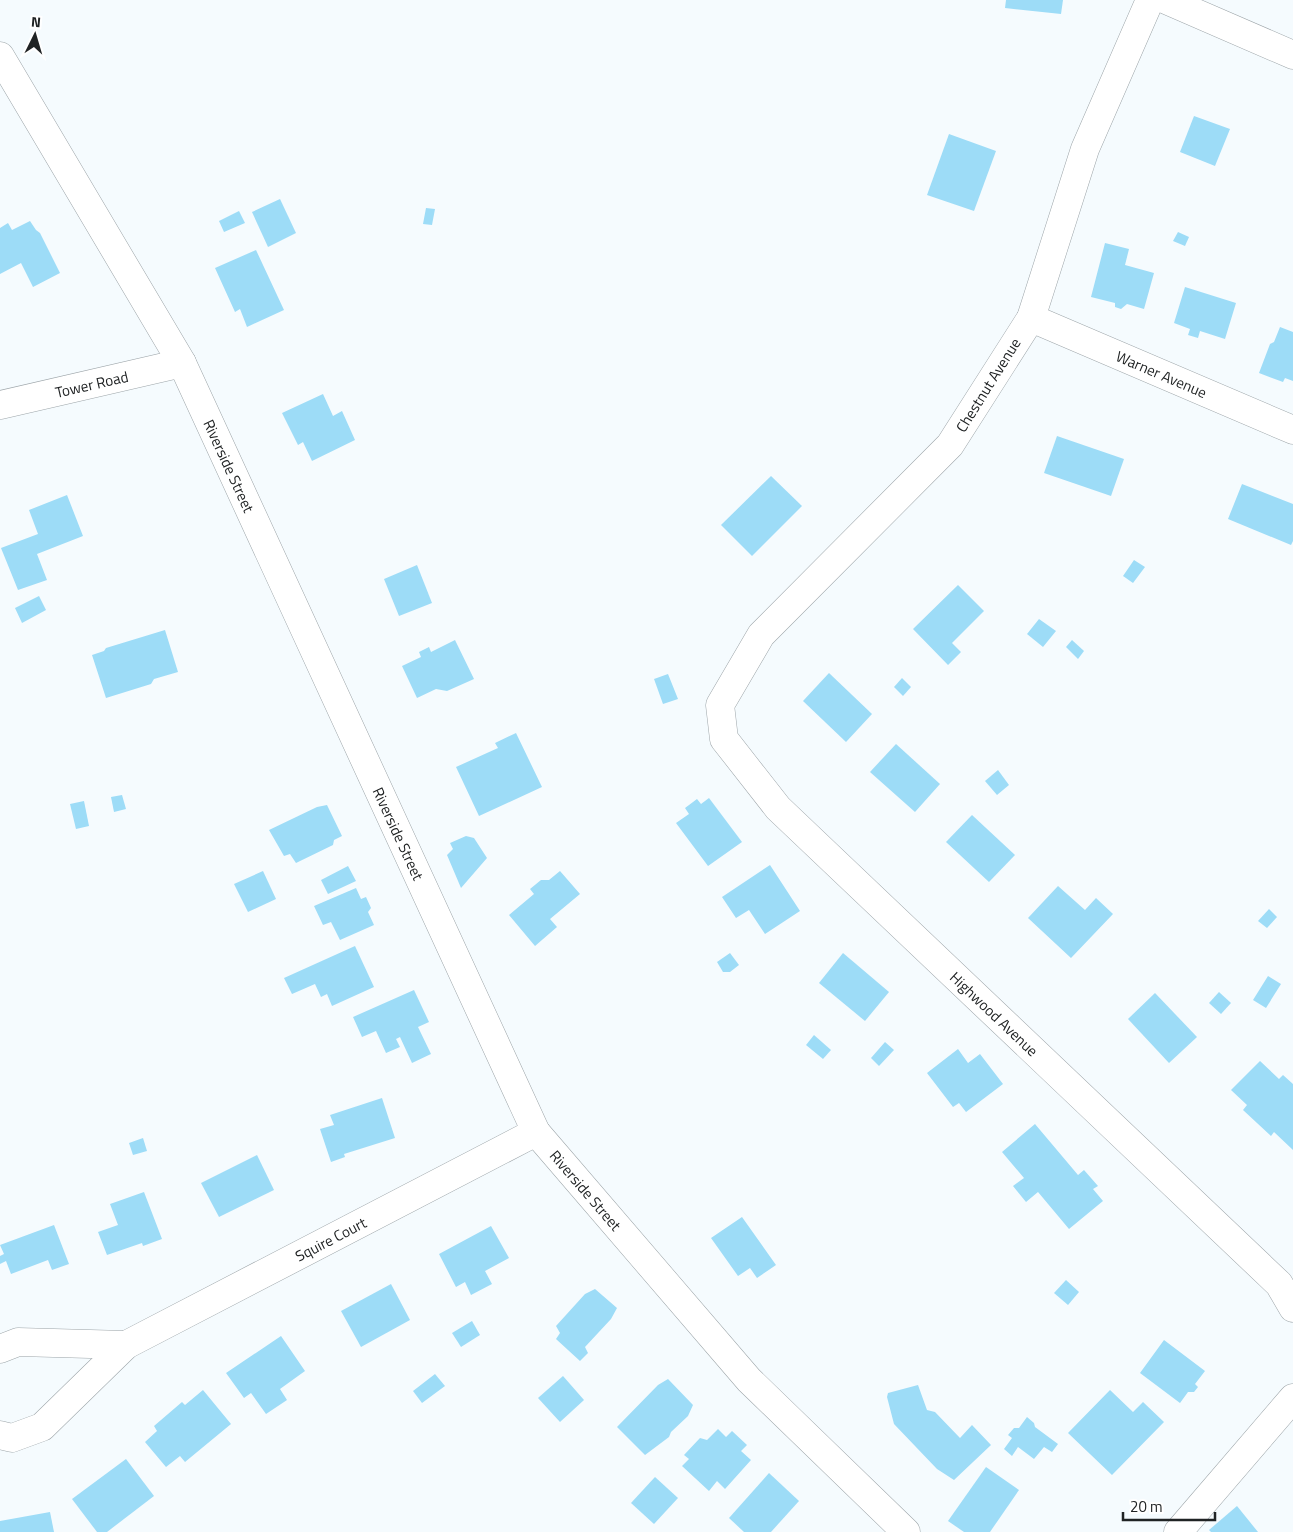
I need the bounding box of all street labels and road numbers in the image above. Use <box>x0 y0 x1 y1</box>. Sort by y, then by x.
street label: Chestnut Avenue <box>950 333 1026 437</box>
street label: Warner Avenue <box>1112 344 1211 403</box>
street label: Tower Road <box>53 364 130 403</box>
street label: Riverside Street <box>198 415 261 517</box>
street label: Riverside Street <box>367 783 430 885</box>
street label: Highwood Avenue <box>945 966 1044 1061</box>
street label: Riverside Street <box>544 1145 628 1236</box>
street label: Squire Court <box>291 1210 371 1267</box>

